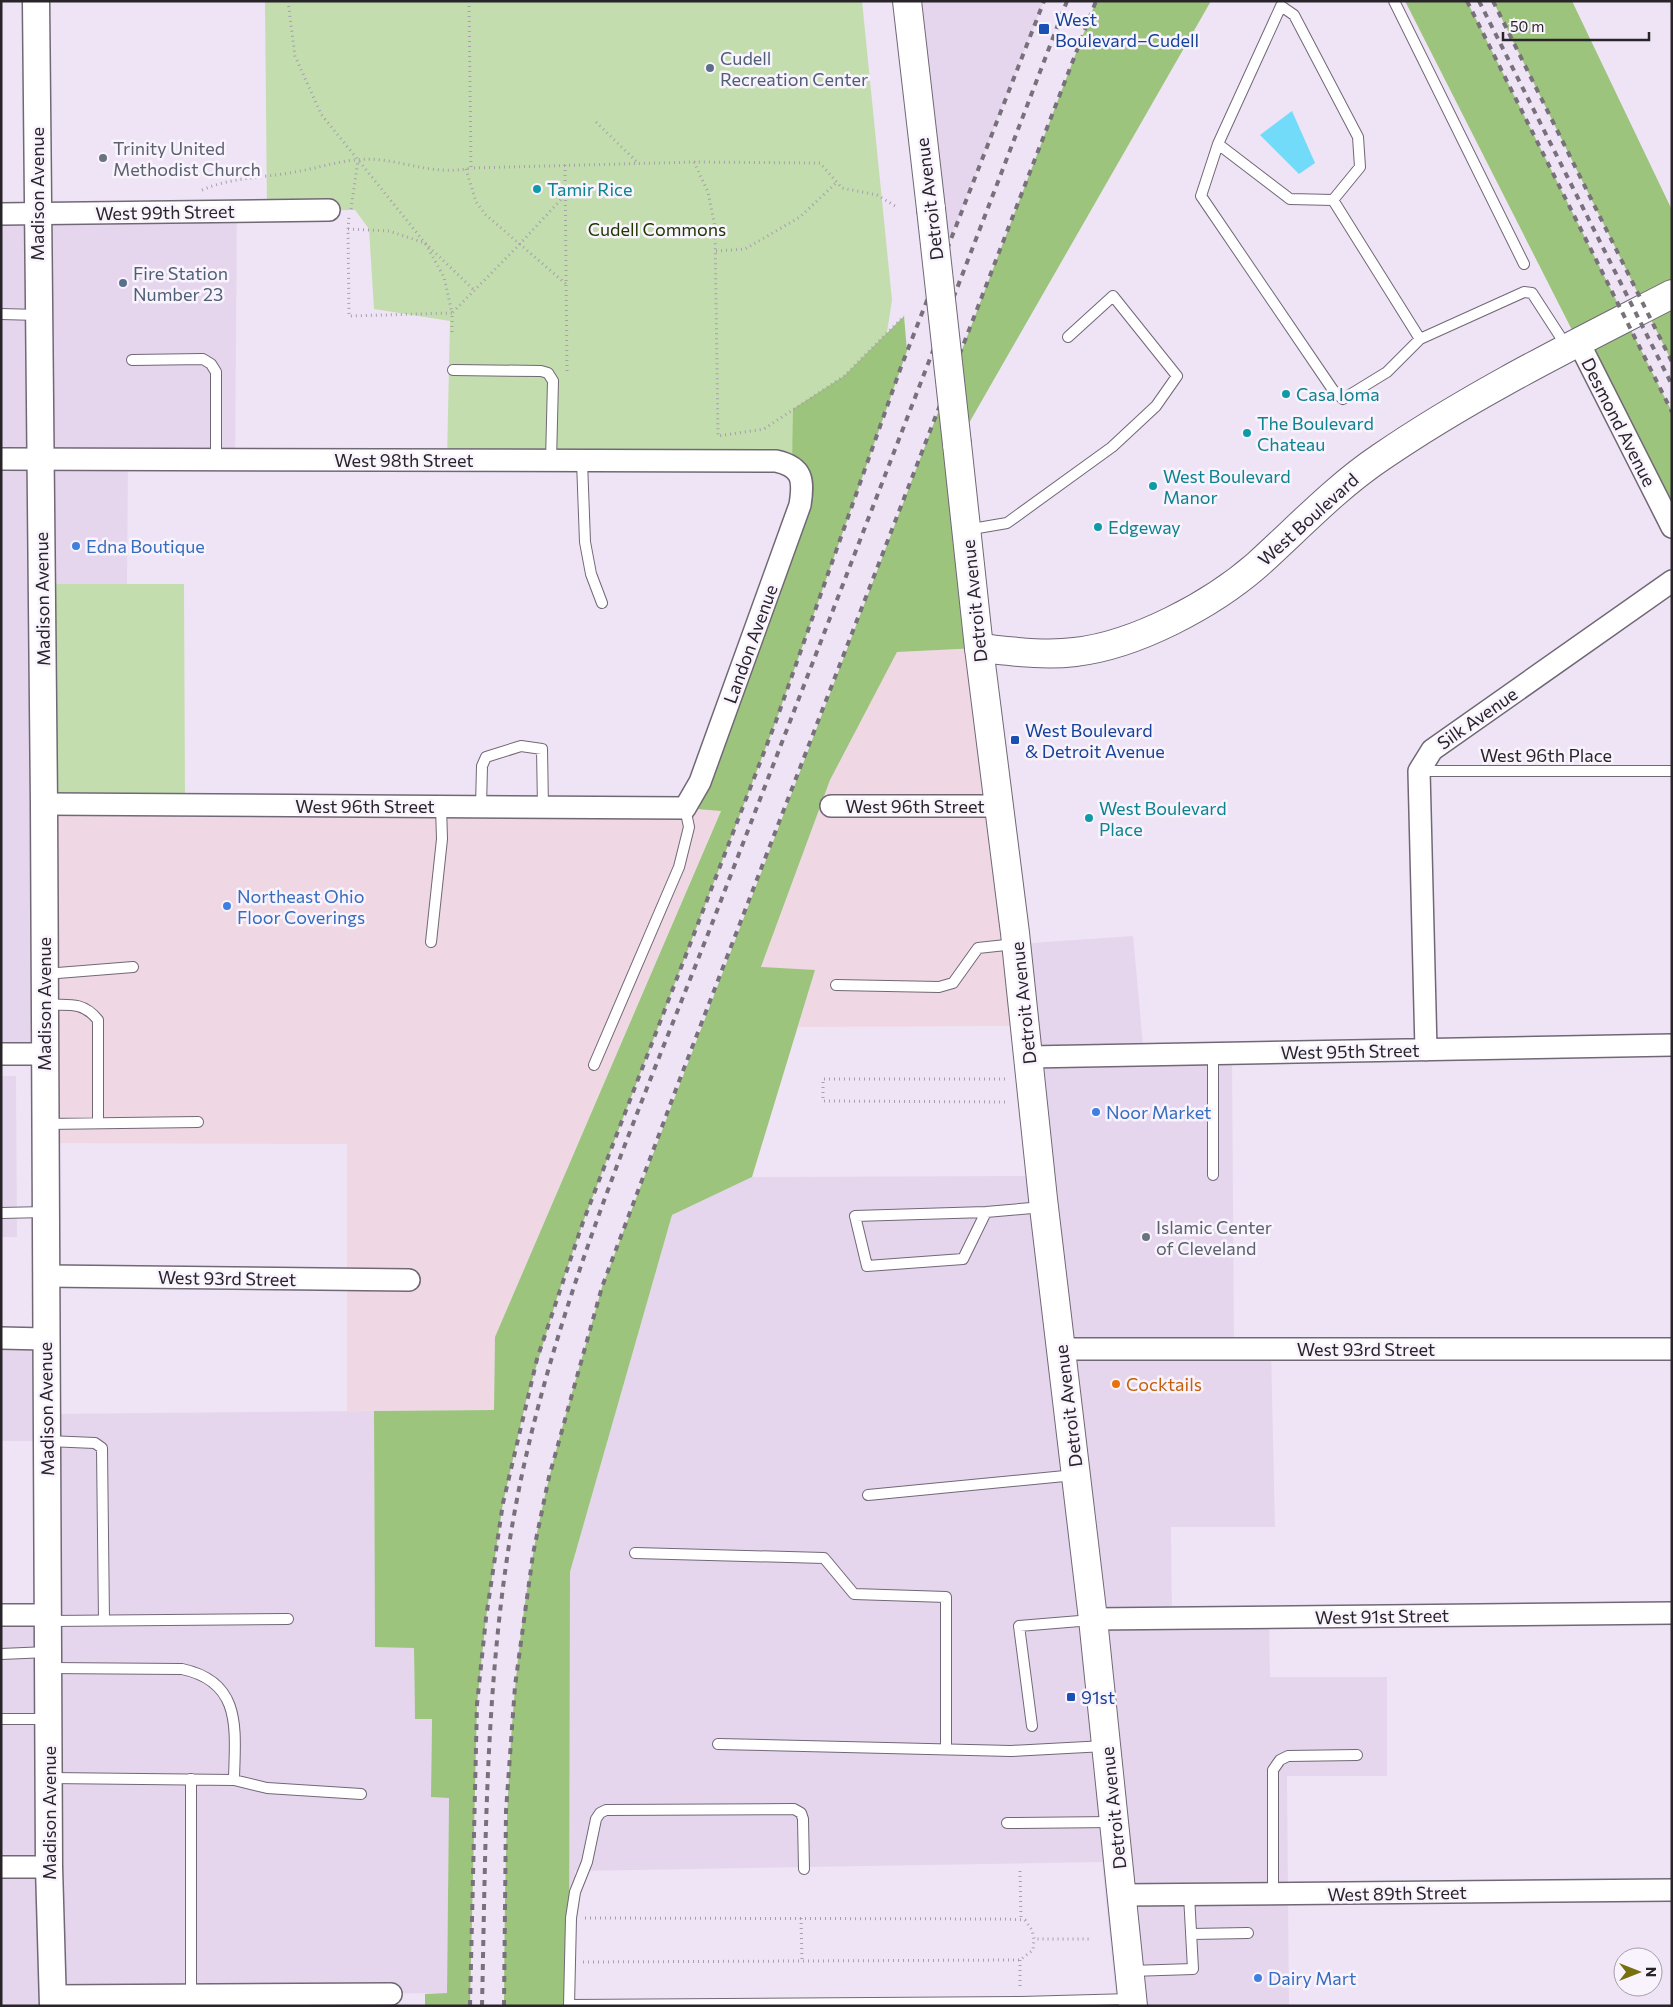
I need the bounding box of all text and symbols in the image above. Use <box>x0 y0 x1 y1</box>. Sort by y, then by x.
place label: West Boulevard–Cudell <box>1055 8 1199 51</box>
scale bar <box>1503 10 1649 42</box>
text: 50 m <box>1510 17 1544 35</box>
marker: West Boulevard–Cudell <box>1037 22 1051 36</box>
place label: Cudell Recreation Center <box>720 47 868 90</box>
marker: Cudell Recreation Center <box>704 62 716 74</box>
street label: Madison Avenue <box>26 127 48 261</box>
place label: Trinity United Methodist Church <box>113 137 261 180</box>
street label: Detroit Avenue <box>911 137 947 261</box>
marker: Trinity United Methodist Church <box>97 152 109 164</box>
place label: Tamir Rice <box>547 178 632 200</box>
marker: Tamir Rice <box>531 183 543 195</box>
street label: West 99th Street <box>95 200 235 224</box>
park label: Cudell Commons <box>588 218 726 240</box>
place label: Fire Station Number 23 <box>133 262 228 305</box>
marker: Fire Station Number 23 <box>117 277 129 289</box>
street label: Desmond Avenue <box>1577 354 1661 490</box>
place label: Casa Ioma <box>1296 383 1380 405</box>
marker: Casa Ioma <box>1280 388 1292 400</box>
place label: The Boulevard Chateau <box>1257 412 1374 455</box>
marker: The Boulevard Chateau <box>1241 427 1253 439</box>
street label: West 98th Street <box>334 449 474 471</box>
place label: West Boulevard Manor <box>1163 465 1291 508</box>
street label: West Boulevard <box>1253 468 1363 570</box>
marker: West Boulevard Manor <box>1147 480 1159 492</box>
place label: Edgeway <box>1108 516 1181 538</box>
marker: Edgeway <box>1092 521 1104 533</box>
street label: Madison Avenue <box>30 532 54 666</box>
place label: Edna Boutique <box>86 535 205 557</box>
street label: Detroit Avenue <box>957 539 991 663</box>
marker: Edna Boutique <box>70 540 82 552</box>
street label: Landon Avenue <box>718 582 782 706</box>
street label: Silk Avenue <box>1433 682 1521 754</box>
place label: West Boulevard & Detroit Avenue <box>1025 719 1165 762</box>
marker: West Boulevard & Detroit Avenue <box>1009 734 1021 746</box>
street label: West 96th Place <box>1480 744 1612 766</box>
street label: West 96th Street <box>295 795 435 817</box>
street label: West 96th Street <box>845 795 985 817</box>
place label: West Boulevard Place <box>1099 797 1227 840</box>
marker: West Boulevard Place <box>1083 812 1095 824</box>
place label: Northeast Ohio Floor Coverings <box>237 885 365 928</box>
marker: Northeast Ohio Floor Coverings <box>221 900 233 912</box>
street label: Madison Avenue <box>33 937 55 1071</box>
street label: Detroit Avenue <box>1006 941 1040 1065</box>
street label: West 95th Street <box>1280 1039 1420 1063</box>
place label: Noor Market <box>1106 1101 1211 1123</box>
marker: Noor Market <box>1090 1106 1102 1118</box>
place label: Islamic Center of Cleveland <box>1156 1216 1272 1259</box>
marker: Islamic Center of Cleveland <box>1140 1231 1152 1243</box>
street label: West 93rd Street <box>158 1266 296 1290</box>
street label: West 93rd Street <box>1297 1338 1435 1360</box>
street label: Madison Avenue <box>34 1342 58 1476</box>
street label: Detroit Avenue <box>1050 1344 1086 1468</box>
place label: Cocktails <box>1126 1373 1202 1395</box>
marker: Cocktails <box>1110 1378 1122 1390</box>
street label: West 91st Street <box>1315 1604 1449 1628</box>
place label: 91st <box>1081 1686 1115 1708</box>
marker: 91st <box>1065 1691 1077 1703</box>
street label: Madison Avenue <box>38 1746 60 1880</box>
street label: Detroit Avenue <box>1096 1746 1130 1870</box>
street label: West 89th Street <box>1327 1881 1467 1905</box>
north arrow <box>1613 1947 1663 1997</box>
place label: Dairy Mart <box>1268 1967 1356 1989</box>
text: N <box>1643 1967 1660 1977</box>
marker: Dairy Mart <box>1252 1972 1264 1984</box>

